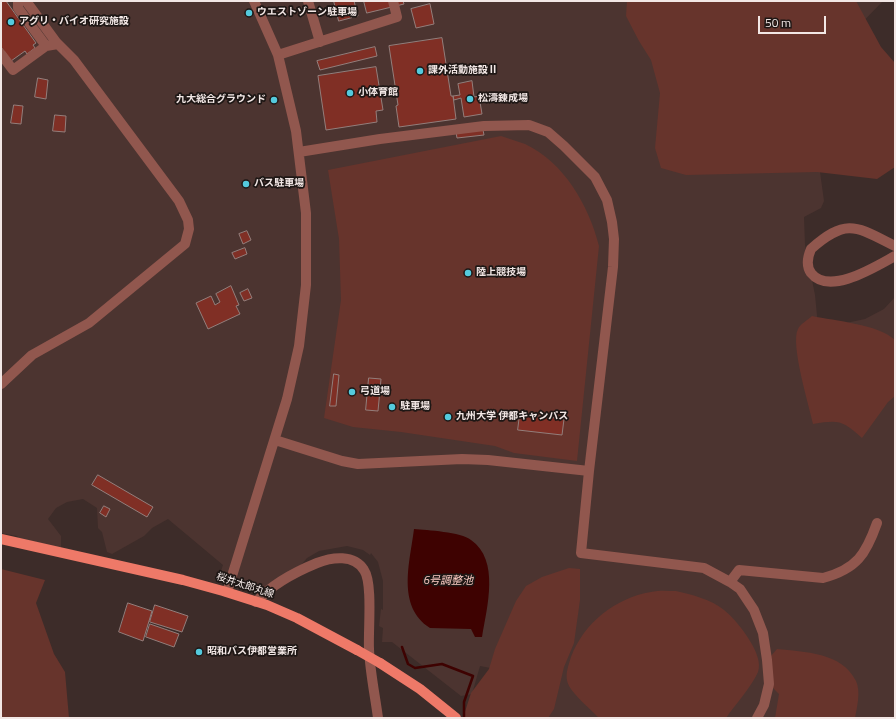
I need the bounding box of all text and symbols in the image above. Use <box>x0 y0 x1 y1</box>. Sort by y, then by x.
place label: ウエストゾーン駐車場 <box>257 7 357 19</box>
marker: ウエストゾーン駐車場 <box>244 8 254 18</box>
scale bar <box>760 8 828 34</box>
text: 50 m <box>765 13 791 32</box>
place label: アグリ・バイオ研究施設 <box>19 16 129 28</box>
marker: アグリ・バイオ研究施設 <box>6 17 16 27</box>
place label: 課外活動施設Ⅱ <box>428 65 498 77</box>
marker: 課外活動施設Ⅱ <box>415 66 425 76</box>
place label: 小体育館 <box>358 87 398 99</box>
marker: 小体育館 <box>345 88 355 98</box>
place label: 松濤錬成場 <box>478 93 528 105</box>
place label: 九大総合グラウンド <box>176 94 266 106</box>
marker: 松濤錬成場 <box>465 94 475 104</box>
marker: 九大総合グラウンド <box>269 95 279 105</box>
place label: バス駐車場 <box>254 178 304 190</box>
marker: バス駐車場 <box>241 179 251 189</box>
place label: 陸上競技場 <box>476 267 526 279</box>
marker: 陸上競技場 <box>463 268 473 278</box>
place label: 弓道場 <box>360 386 390 398</box>
marker: 弓道場 <box>347 387 357 397</box>
place label: 駐車場 <box>400 401 430 413</box>
marker: 駐車場 <box>387 402 397 412</box>
place label: 九州大学 伊都キャンパス <box>456 411 568 423</box>
marker: 九州大学 伊都キャンパス <box>443 412 453 422</box>
street label: 桜井太郎丸線 <box>215 571 275 601</box>
water label: 6号調整池 <box>423 574 473 588</box>
place label: 昭和バス伊都営業所 <box>207 646 297 658</box>
marker: 昭和バス伊都営業所 <box>194 647 204 657</box>

